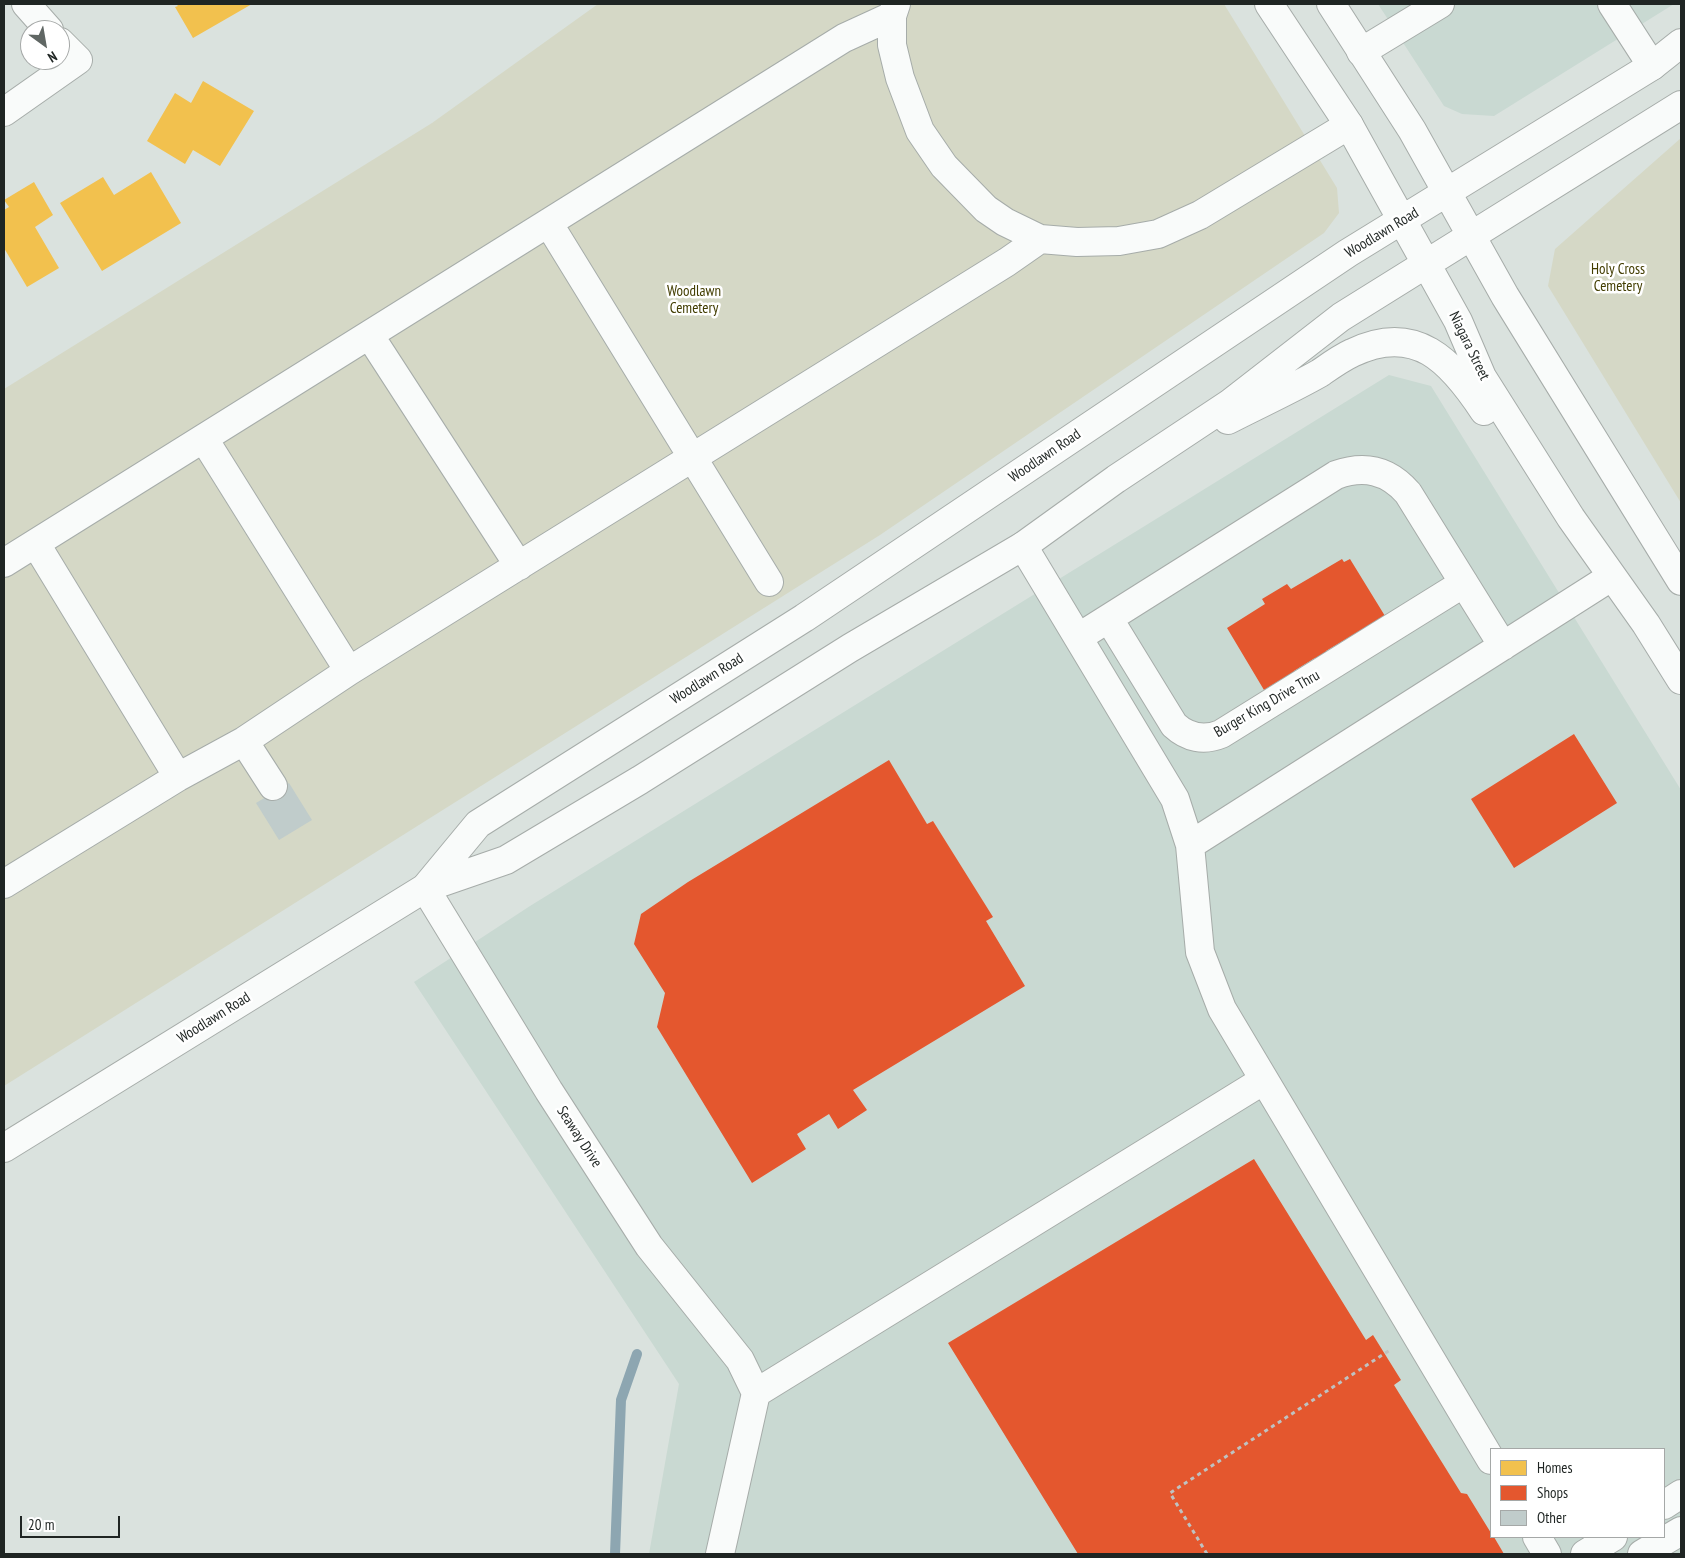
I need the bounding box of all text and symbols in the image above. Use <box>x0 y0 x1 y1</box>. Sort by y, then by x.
north arrow <box>20 20 70 70</box>
text: N <box>44 47 60 67</box>
street label: Woodlawn Road <box>1342 204 1422 262</box>
park label: Holy Cross Cemetery <box>1591 261 1645 296</box>
park label: Woodlawn Cemetery <box>667 283 721 318</box>
street label: Niagara Street <box>1445 309 1493 383</box>
street label: Woodlawn Road <box>1006 425 1084 487</box>
street label: Woodlawn Road <box>667 649 747 709</box>
street label: Burger King Drive Thru <box>1211 666 1323 742</box>
street label: Woodlawn Road <box>174 988 254 1048</box>
street label: Seaway Drive <box>553 1103 605 1171</box>
legend <box>1490 1448 1665 1538</box>
text: Homes <box>1537 1458 1573 1477</box>
text: Shops <box>1537 1483 1568 1502</box>
scale bar <box>22 1506 122 1538</box>
text: Other <box>1537 1508 1566 1527</box>
text: 20 m <box>28 1515 54 1534</box>

